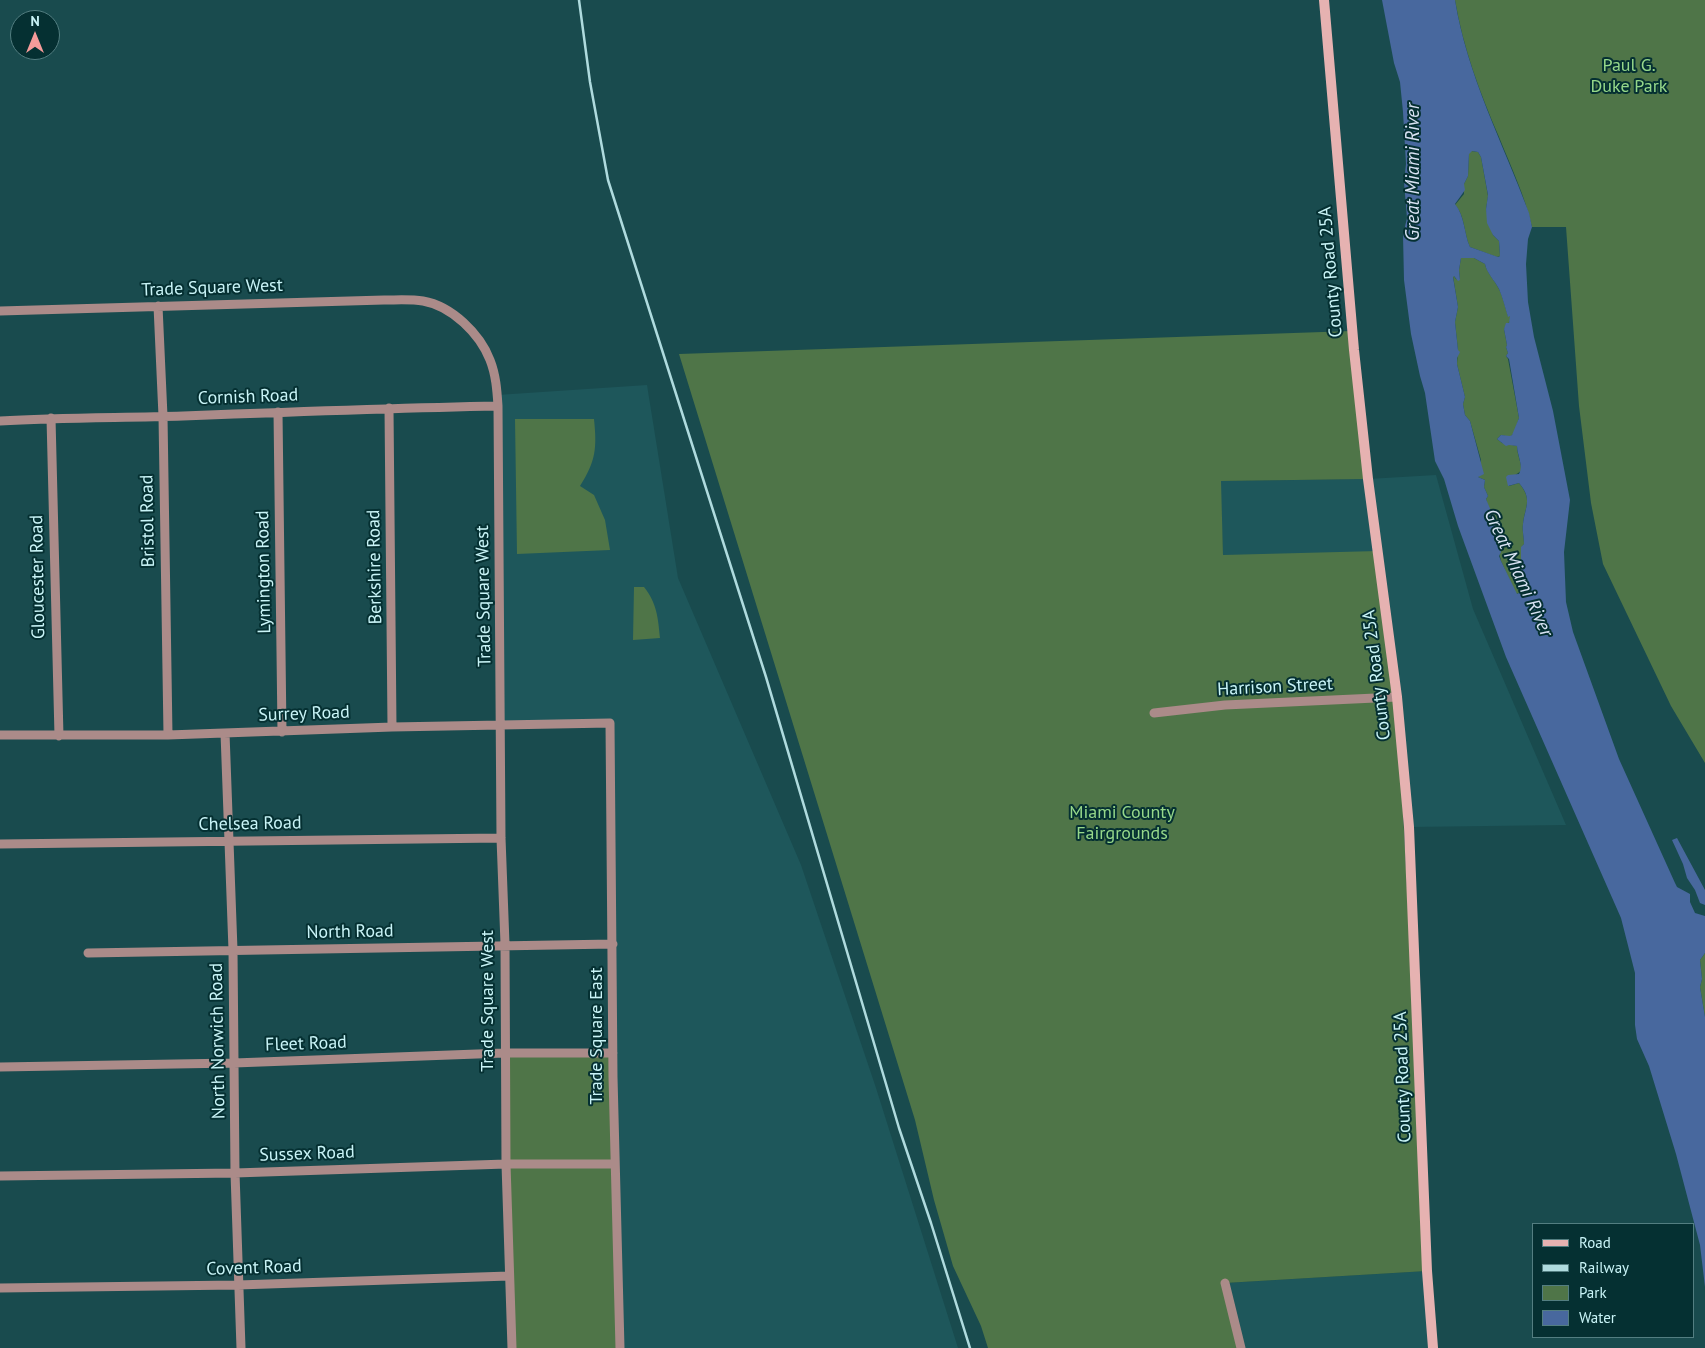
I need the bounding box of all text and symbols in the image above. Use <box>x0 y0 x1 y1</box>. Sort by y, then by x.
north arrow <box>10 10 60 60</box>
text: N <box>30 12 40 30</box>
park label: Paul G. Duke Park <box>1591 55 1667 98</box>
water label: Great Miami River <box>1403 103 1425 241</box>
street label: County Road 25A <box>1315 206 1347 338</box>
street label: Trade Square West <box>141 275 283 301</box>
street label: Cornish Road <box>197 384 299 410</box>
street label: Bristol Road <box>136 474 160 568</box>
water label: Great Miami River <box>1479 506 1557 640</box>
street label: Berkshire Road <box>363 509 387 625</box>
street label: Lymington Road <box>252 510 276 634</box>
street label: Gloucester Road <box>26 515 50 639</box>
street label: Trade Square West <box>472 525 496 667</box>
street label: County Road 25A <box>1358 609 1396 741</box>
street label: Harrison Street <box>1217 673 1333 701</box>
street label: Surrey Road <box>258 702 350 726</box>
park label: Miami County Fairgrounds <box>1069 802 1175 844</box>
street label: Chelsea Road <box>198 812 302 836</box>
street label: North Road <box>306 920 394 944</box>
street label: Trade Square West <box>477 930 499 1072</box>
street label: North Norwich Road <box>206 963 230 1119</box>
street label: Trade Square East <box>586 968 608 1104</box>
street label: County Road 25A <box>1390 1011 1416 1143</box>
street label: Fleet Road <box>265 1032 347 1056</box>
street label: Sussex Road <box>259 1142 355 1166</box>
legend <box>1532 1223 1695 1338</box>
text: Road <box>1579 1233 1611 1252</box>
street label: Covent Road <box>206 1256 302 1280</box>
text: Railway <box>1579 1258 1629 1277</box>
text: Park <box>1579 1283 1607 1302</box>
text: Water <box>1579 1308 1616 1327</box>

